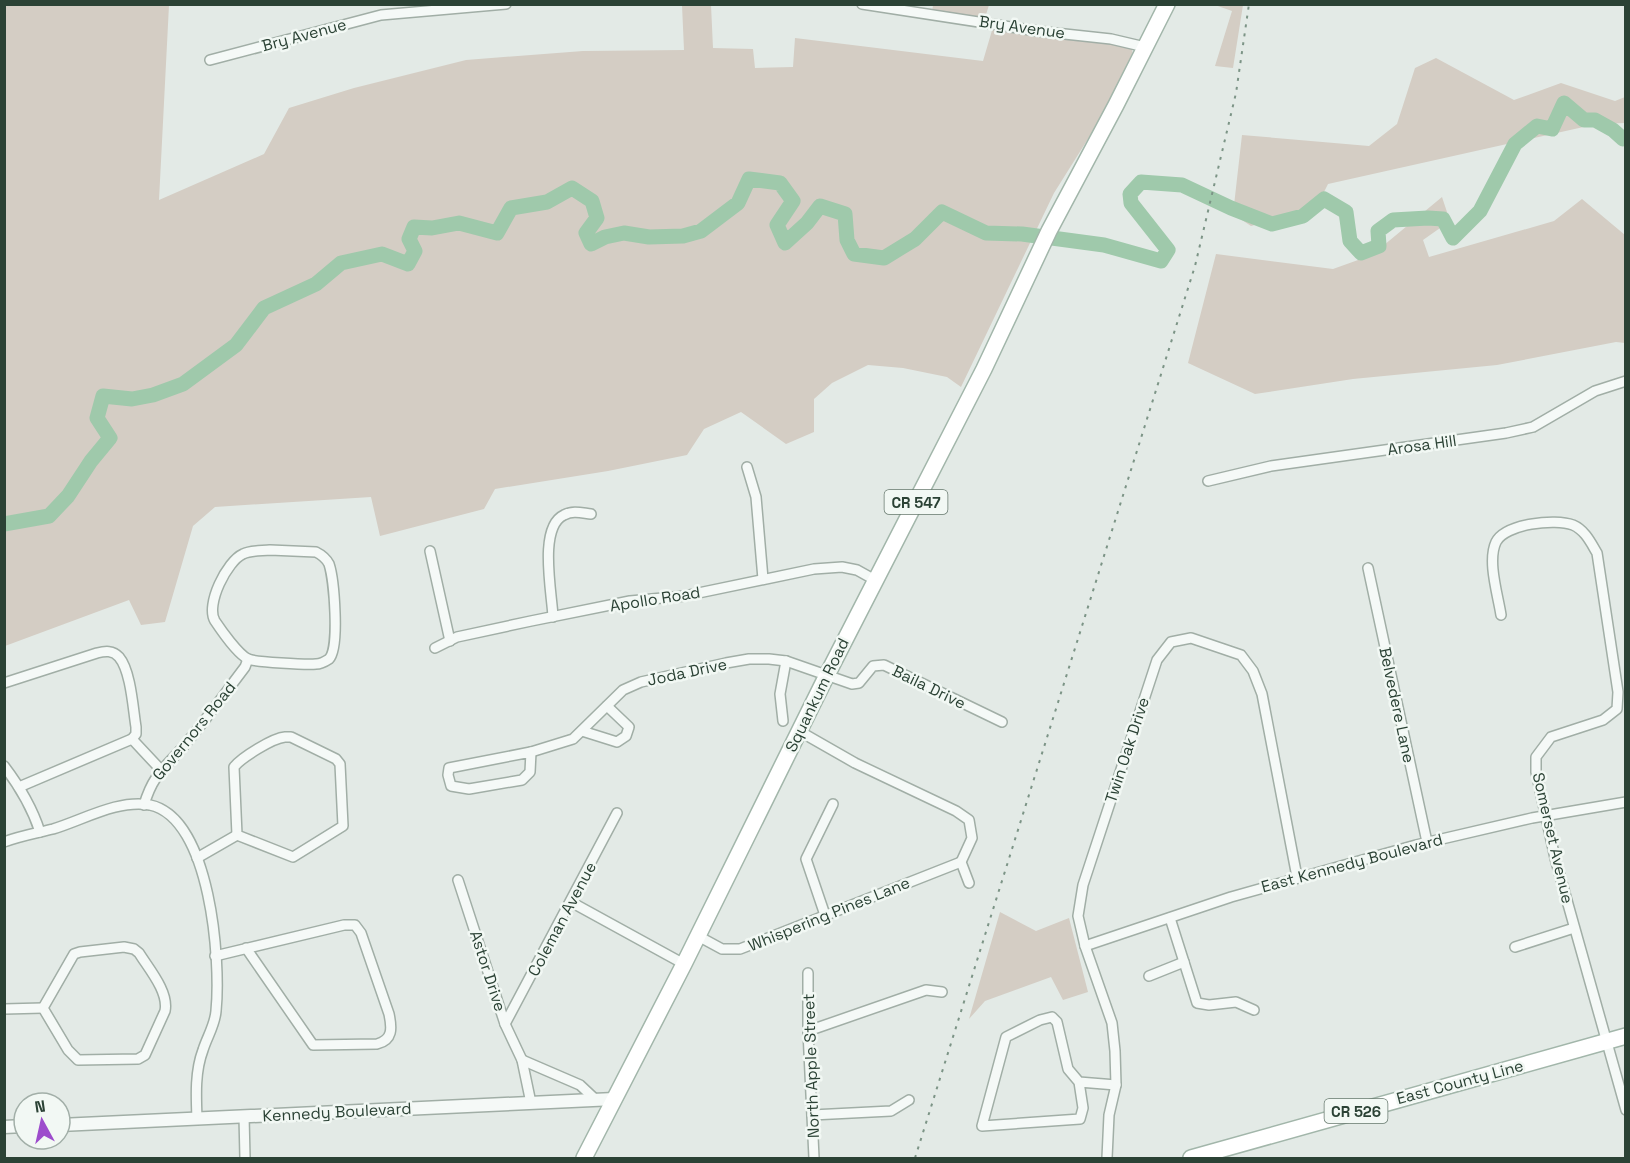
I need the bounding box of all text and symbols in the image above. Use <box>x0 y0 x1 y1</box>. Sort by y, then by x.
street label: Bry Avenue <box>978 11 1066 43</box>
street label: Bry Avenue <box>259 14 349 56</box>
street label: Arosa Hill <box>1386 430 1458 460</box>
road number: CR 547 <box>884 490 948 514</box>
street label: Apollo Road <box>608 581 702 617</box>
street label: Squankum Road <box>780 634 854 756</box>
street label: Belvedere Lane <box>1374 645 1420 765</box>
street label: Joda Drive <box>645 653 729 691</box>
street label: Baila Drive <box>889 660 969 714</box>
street label: Governors Road <box>148 677 240 785</box>
street label: Twin Oak Drive <box>1100 695 1154 805</box>
street label: Somerset Avenue <box>1528 770 1578 906</box>
street label: East Kennedy Boulevard <box>1259 829 1445 897</box>
street label: Coleman Avenue <box>523 858 601 980</box>
street label: Whispering Pines Lane <box>745 872 913 956</box>
street label: Astor Drive <box>465 928 511 1014</box>
street label: North Apple Street <box>798 993 824 1139</box>
street label: East County Line <box>1394 1055 1526 1109</box>
north arrow <box>12 1091 72 1151</box>
text: N <box>33 1095 47 1118</box>
street label: Kennedy Boulevard <box>262 1098 412 1126</box>
road number: CR 526 <box>1324 1099 1388 1123</box>

